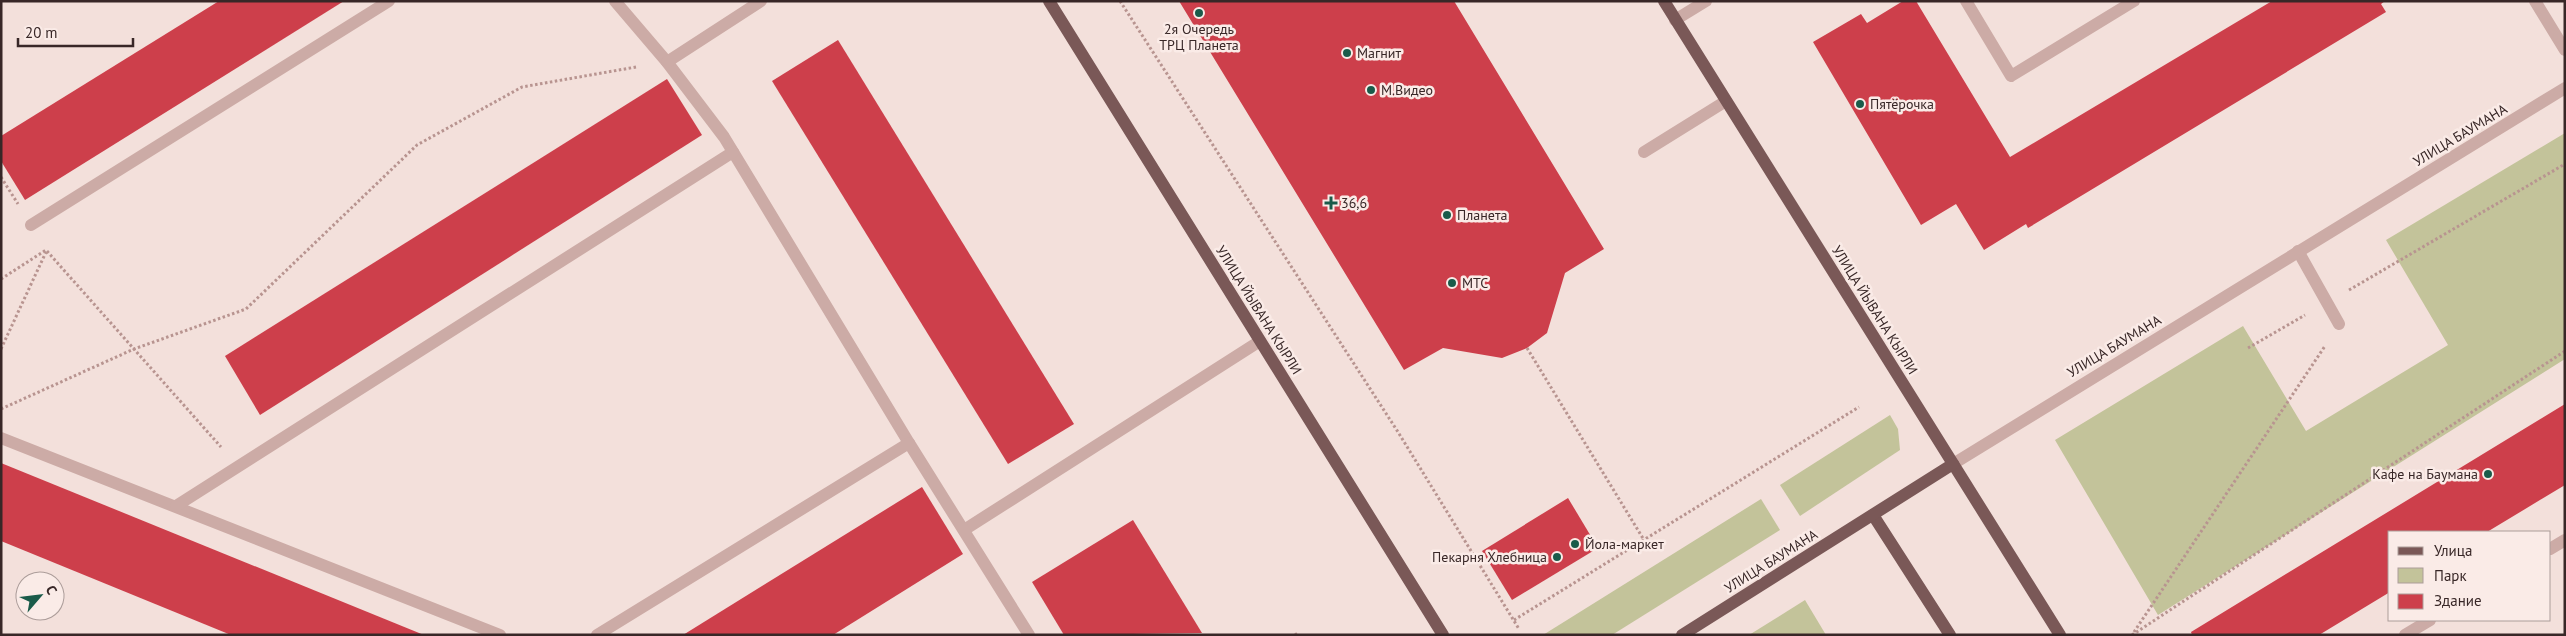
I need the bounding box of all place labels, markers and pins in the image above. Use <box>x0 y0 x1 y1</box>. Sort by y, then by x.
marker: 2я Очередь ТРЦ Планета <box>1193 7 1205 19</box>
place label: 2я Очередь ТРЦ Планета <box>1159 20 1239 54</box>
place label: Магнит <box>1357 44 1401 62</box>
marker: Магнит <box>1341 47 1353 59</box>
place label: М.Видео <box>1381 81 1433 99</box>
marker: М.Видео <box>1365 84 1377 96</box>
place label: Пятёрочка <box>1870 95 1934 113</box>
marker: Пятёрочка <box>1854 98 1866 110</box>
place label: 36,6 <box>1341 194 1367 212</box>
marker: 36,6 <box>1325 197 1337 209</box>
place label: Планета <box>1457 206 1507 224</box>
marker: Планета <box>1441 209 1453 221</box>
place label: МТС <box>1462 274 1488 292</box>
marker: МТС <box>1446 277 1458 289</box>
place label: Кафе на Баумана <box>2372 465 2478 483</box>
marker: Кафе на Баумана <box>2482 468 2494 480</box>
place label: Йола-маркет <box>1585 535 1664 553</box>
marker: Йола-маркет <box>1569 538 1581 550</box>
place label: Пекарня Хлебница <box>1432 548 1547 566</box>
marker: Пекарня Хлебница <box>1551 551 1563 563</box>

